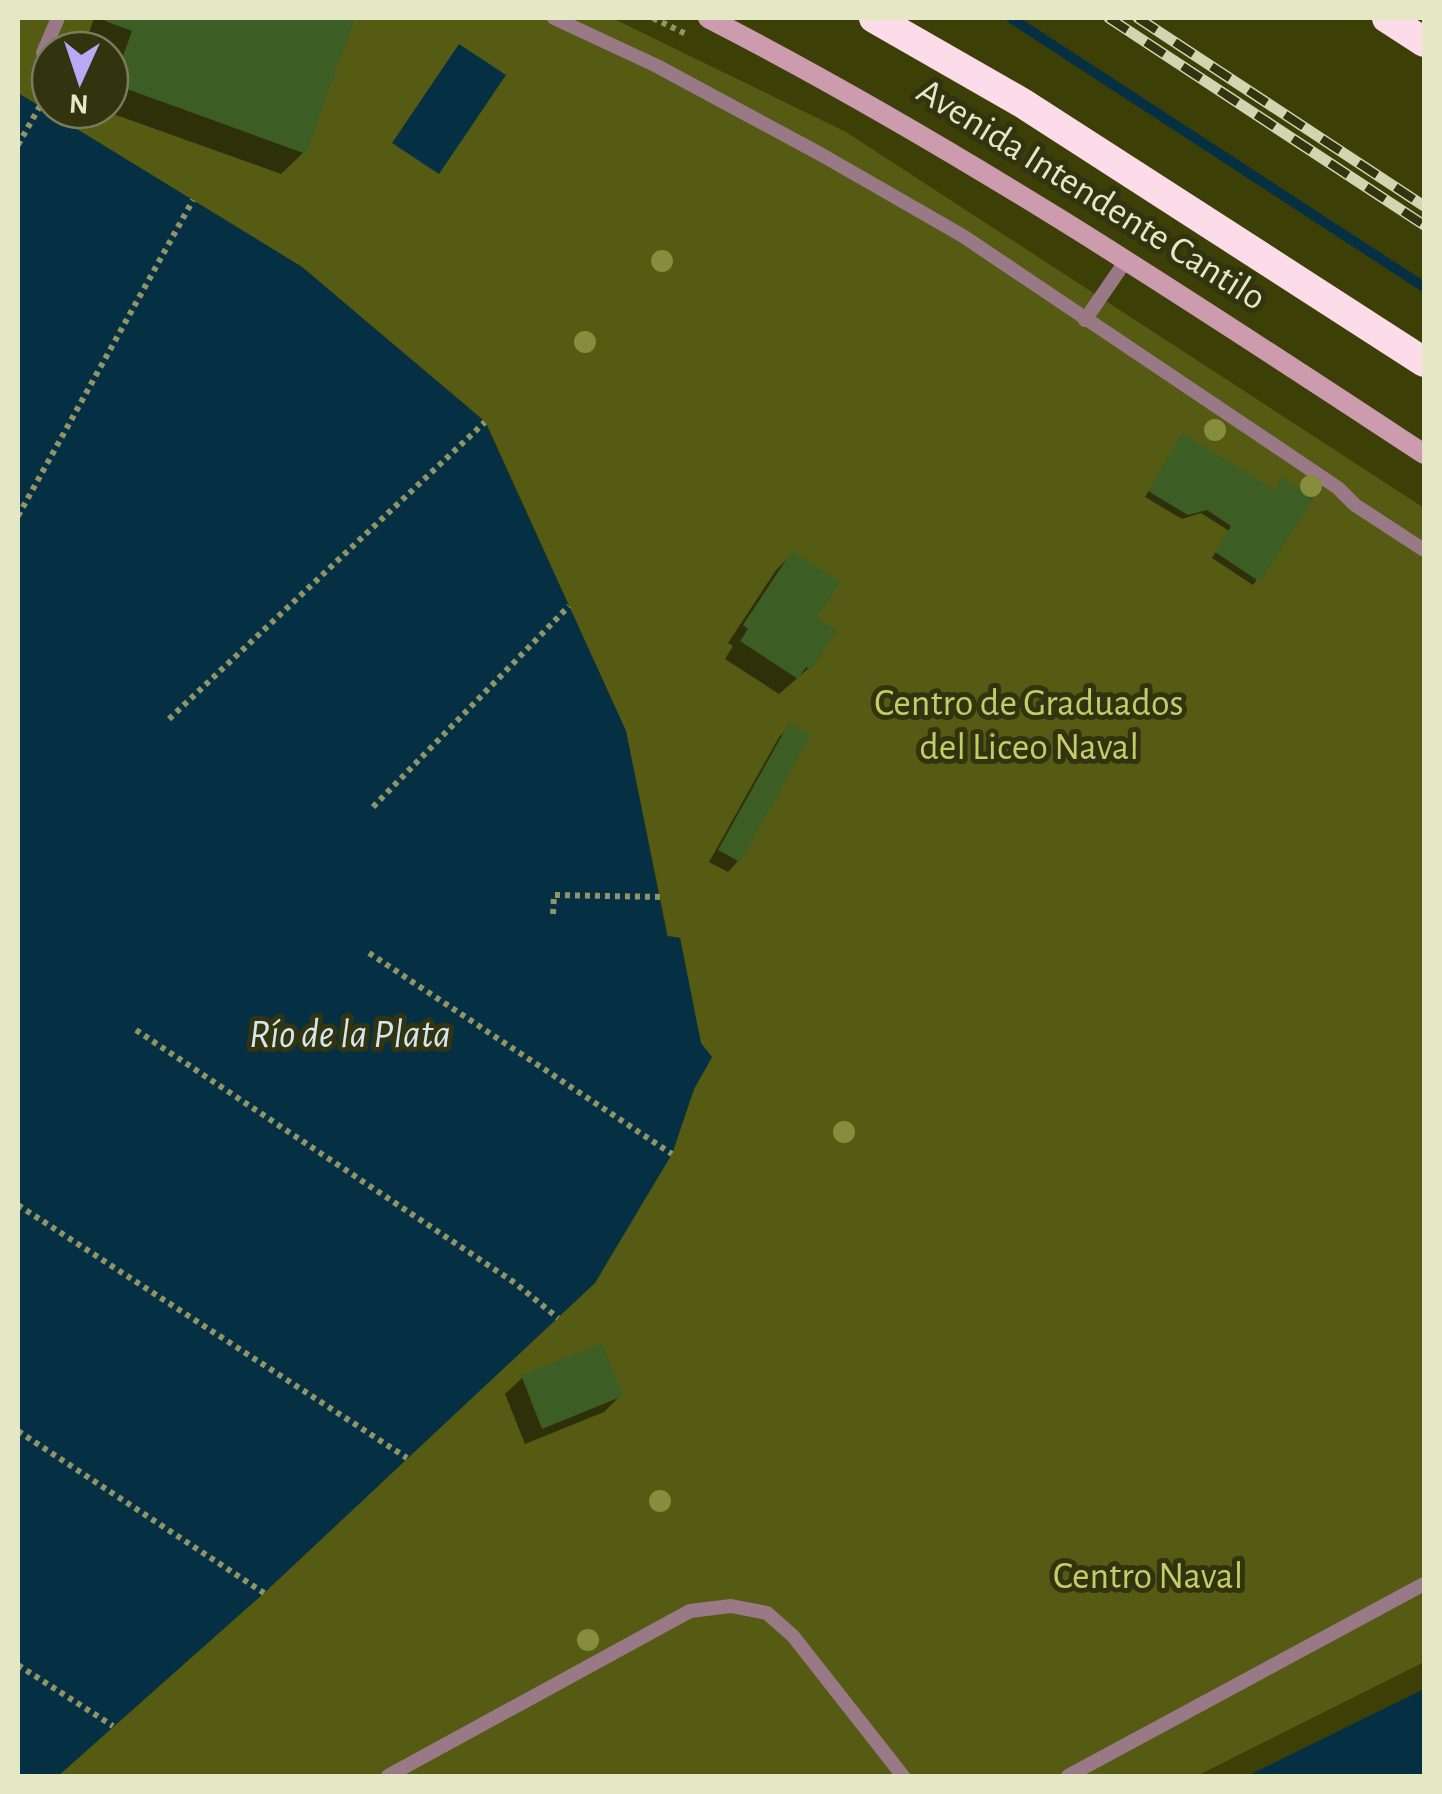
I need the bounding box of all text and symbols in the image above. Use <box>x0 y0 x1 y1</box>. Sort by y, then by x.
north arrow <box>30 30 130 130</box>
street label: Avenida Intendente Cantilo <box>910 72 1272 318</box>
text: N <box>68 88 89 117</box>
park label: Centro de Graduados del Liceo Naval <box>874 685 1184 767</box>
water label: Río de la Plata <box>249 1015 451 1055</box>
park label: Centro Naval <box>1053 1558 1243 1596</box>

